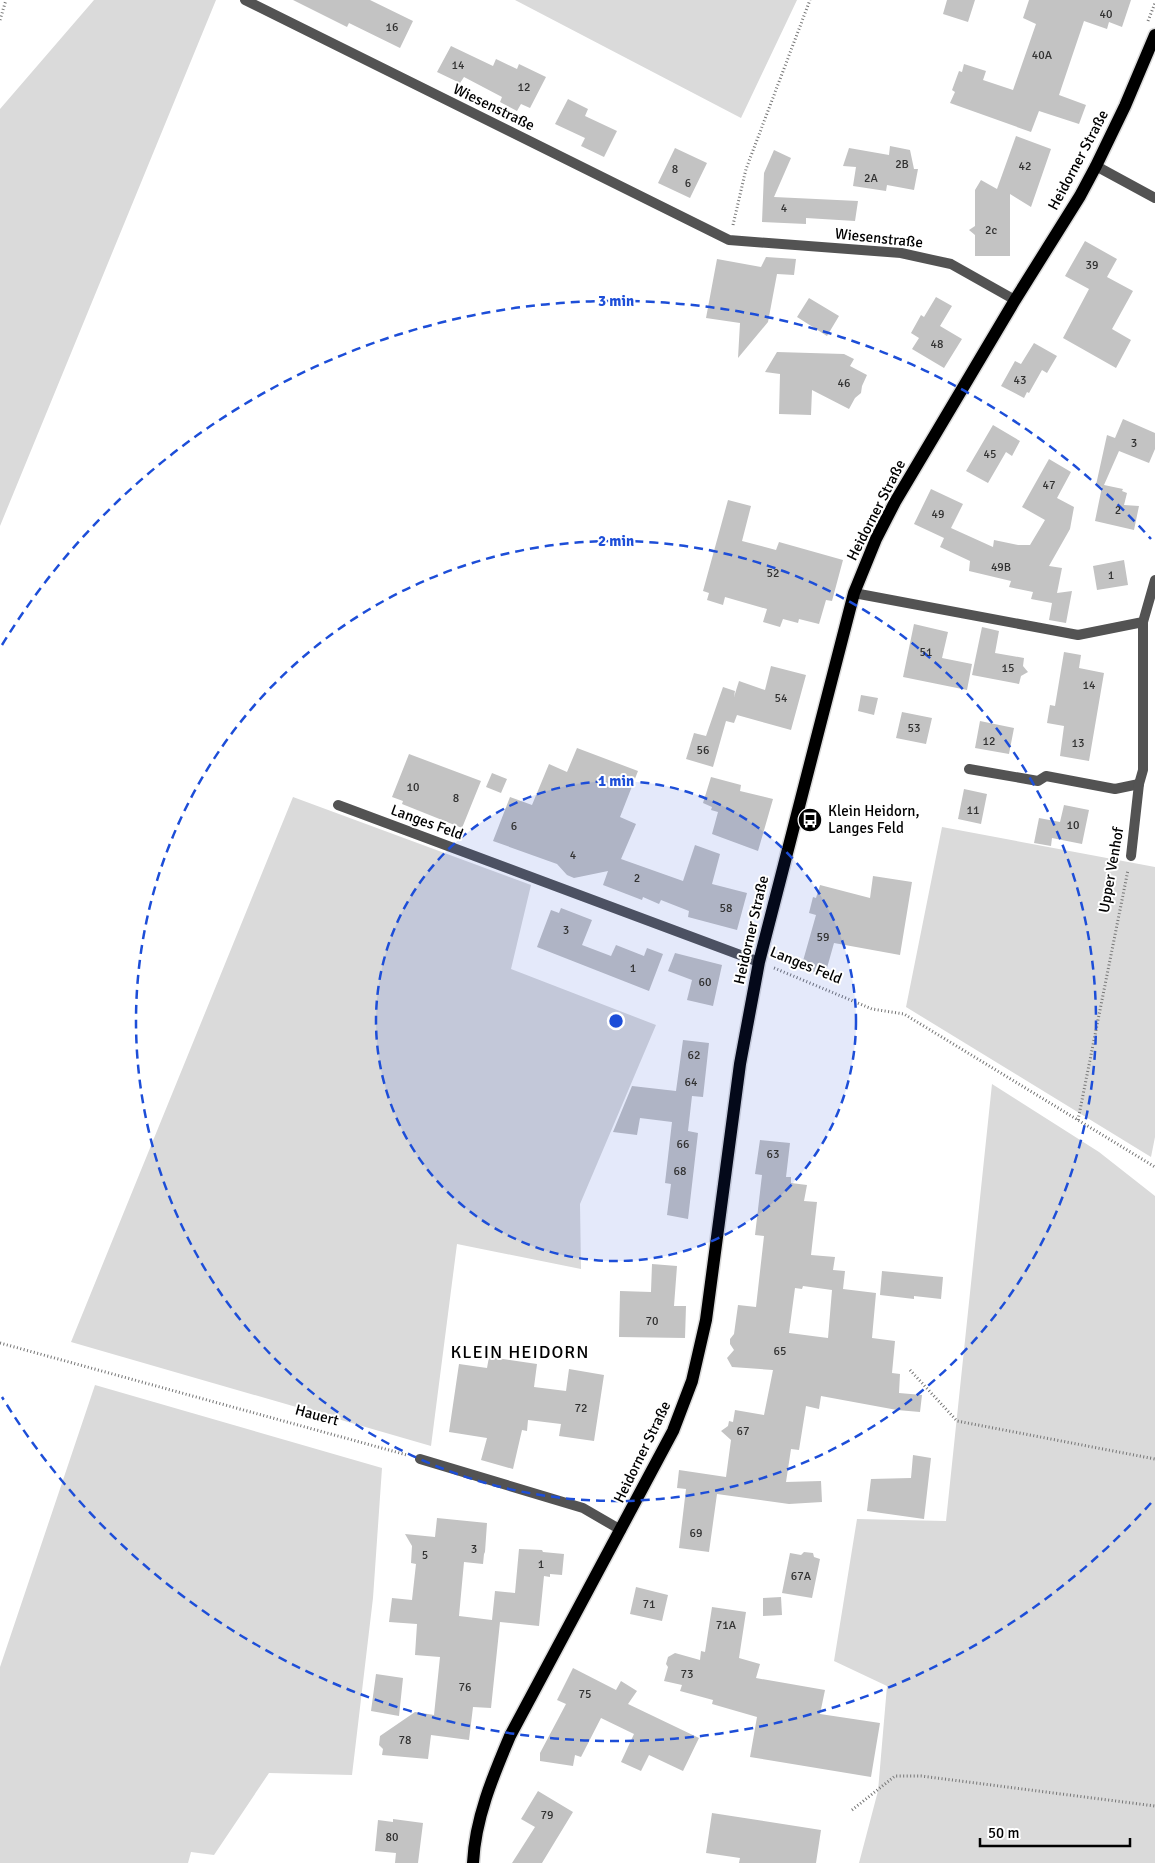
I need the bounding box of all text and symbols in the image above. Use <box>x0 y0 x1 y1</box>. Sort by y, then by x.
house number: 40 <box>1100 7 1112 22</box>
house number: 16 <box>386 20 398 35</box>
house number: 40A <box>1032 48 1053 63</box>
house number: 14 <box>452 58 465 73</box>
street label: Wiesenstraße <box>450 80 538 134</box>
house number: 12 <box>518 80 530 95</box>
street label: Heidorner Straße <box>1044 107 1112 213</box>
house number: 2B <box>895 157 909 172</box>
house number: 42 <box>1019 159 1031 174</box>
house number: 8 <box>672 162 678 177</box>
house number: 2A <box>864 171 879 186</box>
house number: 6 <box>685 176 691 191</box>
house number: 4 <box>781 201 788 216</box>
house number: 2c <box>985 223 997 238</box>
street label: Wiesenstraße <box>834 224 924 252</box>
house number: 39 <box>1086 258 1098 273</box>
text: 3 min <box>598 292 634 310</box>
house number: 48 <box>931 337 943 352</box>
house number: 43 <box>1014 373 1026 388</box>
house number: 46 <box>838 376 850 391</box>
house number: 3 <box>1131 436 1137 451</box>
house number: 45 <box>984 447 996 462</box>
street label: Heidorner Straße <box>843 456 909 564</box>
house number: 47 <box>1043 478 1055 493</box>
house number: 2 <box>1115 503 1121 518</box>
house number: 49 <box>932 507 944 522</box>
text: 2 min <box>598 532 634 550</box>
house number: 49B <box>991 560 1011 575</box>
house number: 52 <box>767 566 779 581</box>
house number: 1 <box>1108 568 1114 583</box>
house number: 51 <box>920 645 932 660</box>
house number: 15 <box>1002 661 1014 676</box>
house number: 14 <box>1083 678 1096 693</box>
house number: 54 <box>775 691 788 706</box>
house number: 53 <box>908 721 920 736</box>
house number: 12 <box>983 734 995 749</box>
house number: 13 <box>1072 736 1084 751</box>
house number: 56 <box>697 743 709 758</box>
text: 1 min <box>598 772 634 790</box>
house number: 10 <box>407 780 419 795</box>
house number: 8 <box>453 791 459 806</box>
street label: Langes Feld <box>388 801 466 843</box>
place label: Klein Heidorn, Langes Feld <box>828 802 919 837</box>
house number: 11 <box>967 803 979 818</box>
bus stop icon: Klein Heidorn, Langes Feld <box>797 807 823 833</box>
house number: 10 <box>1067 818 1079 833</box>
house number: 6 <box>511 819 517 834</box>
street label: Upper Venhof <box>1095 825 1128 914</box>
house number: 4 <box>570 848 577 863</box>
house number: 2 <box>634 871 640 886</box>
street label: Heidorner Straße <box>730 874 772 986</box>
house number: 58 <box>720 901 732 916</box>
house number: 3 <box>563 923 569 938</box>
house number: 59 <box>817 930 829 945</box>
street label: Langes Feld <box>767 942 845 988</box>
house number: 1 <box>630 961 636 976</box>
house number: 60 <box>699 975 711 990</box>
centre of rings <box>607 1012 625 1030</box>
house number: 62 <box>688 1048 700 1063</box>
house number: 64 <box>685 1075 698 1090</box>
house number: 66 <box>677 1137 689 1152</box>
house number: 63 <box>767 1147 779 1162</box>
house number: 68 <box>674 1164 686 1179</box>
house number: 70 <box>646 1314 658 1329</box>
district label: KLEIN HEIDORN <box>451 1341 589 1363</box>
house number: 65 <box>774 1344 786 1359</box>
street label: Heidorner Straße <box>610 1398 674 1506</box>
street label: Hauert <box>293 1401 341 1429</box>
house number: 72 <box>575 1401 587 1416</box>
house number: 67 <box>737 1424 749 1439</box>
house number: 69 <box>690 1526 702 1541</box>
house number: 3 <box>471 1542 477 1557</box>
house number: 5 <box>422 1548 428 1563</box>
house number: 1 <box>538 1557 544 1572</box>
house number: 67A <box>791 1569 812 1584</box>
house number: 71 <box>643 1597 655 1612</box>
house number: 71A <box>716 1618 737 1633</box>
house number: 73 <box>681 1667 693 1682</box>
house number: 76 <box>459 1680 471 1695</box>
house number: 75 <box>579 1687 591 1702</box>
house number: 78 <box>399 1733 411 1748</box>
house number: 79 <box>541 1808 553 1823</box>
scale bar <box>980 1816 1130 1848</box>
text: 50 m <box>988 1824 1019 1842</box>
house number: 80 <box>386 1830 398 1845</box>

